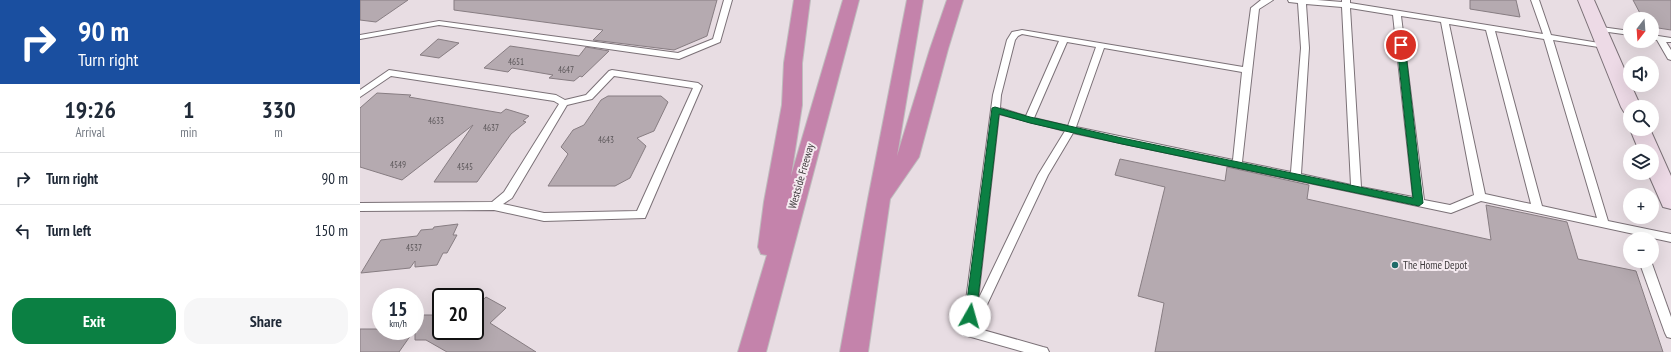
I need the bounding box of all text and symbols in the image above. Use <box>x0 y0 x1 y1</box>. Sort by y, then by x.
text: 90 m <box>78 12 129 49</box>
north arrow <box>1623 12 1659 48</box>
map controls <box>1623 12 1659 268</box>
icon: right <box>12 16 64 68</box>
pin <box>1384 28 1418 62</box>
icon: arrive <box>1390 34 1412 56</box>
text: Turn right <box>78 48 138 71</box>
house number: 4651 <box>508 56 524 67</box>
button: sound <box>1623 56 1659 92</box>
house number: 4647 <box>558 64 574 75</box>
text: 19:26 <box>64 94 116 125</box>
text: 1 <box>183 94 194 125</box>
text: 330 <box>261 94 296 125</box>
button: search <box>1623 100 1659 136</box>
house number: 4633 <box>428 115 444 126</box>
house number: 4637 <box>483 122 499 133</box>
text: Arrival <box>75 124 105 141</box>
text: min <box>180 124 197 141</box>
text: m <box>274 124 283 141</box>
house number: 4643 <box>598 134 614 145</box>
street label: Westside Freeway <box>785 141 817 210</box>
button: layers <box>1623 144 1659 180</box>
house number: 4549 <box>390 159 406 170</box>
house number: 4545 <box>457 161 473 172</box>
icon: right <box>12 168 34 190</box>
text: Turn right <box>46 169 98 188</box>
text: 90 m <box>322 169 348 188</box>
button: + <box>1623 188 1659 224</box>
icon: left <box>12 220 34 242</box>
text: Turn left <box>46 221 91 240</box>
text: 150 m <box>315 221 348 240</box>
button: − <box>1623 232 1659 268</box>
house number: 4537 <box>406 242 422 253</box>
place label: The Home Depot <box>1403 258 1467 272</box>
marker: The Home Depot <box>1390 260 1400 270</box>
speed limit sign: 20 <box>432 288 484 340</box>
position arrow <box>949 295 991 337</box>
text: 15 <box>388 296 408 322</box>
button: Exit <box>12 298 176 344</box>
button: Share <box>184 298 348 344</box>
text: km/h <box>389 317 407 330</box>

